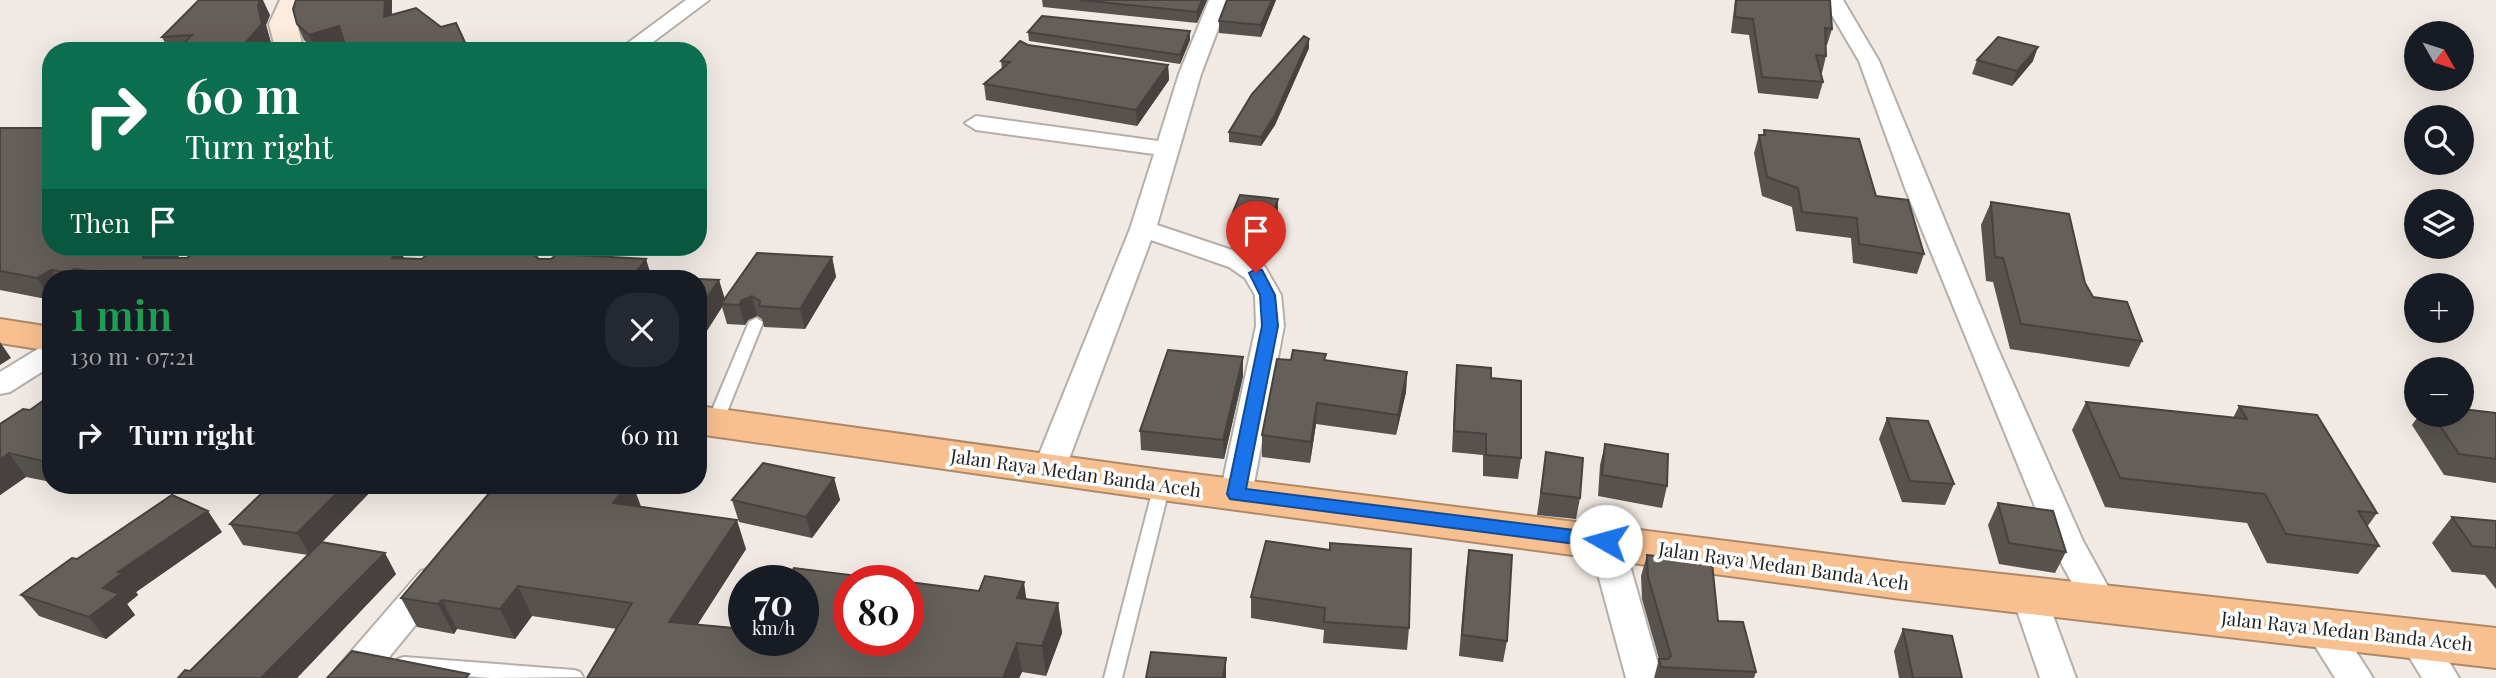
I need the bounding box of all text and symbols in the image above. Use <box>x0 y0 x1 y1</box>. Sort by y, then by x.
north arrow <box>2404 21 2474 91</box>
map controls <box>2404 21 2474 427</box>
text: 60 m <box>185 61 300 126</box>
icon: right <box>70 70 161 161</box>
button: search <box>2404 105 2474 175</box>
text: Turn right <box>185 124 333 167</box>
button: layers <box>2404 189 2474 259</box>
pin <box>1226 201 1286 273</box>
icon: arrive <box>144 203 182 241</box>
text: Then <box>70 205 130 240</box>
icon: arrive <box>1237 212 1275 250</box>
button: + <box>2404 273 2474 343</box>
text: 1 min <box>70 286 172 342</box>
button: close <box>605 293 679 367</box>
text: 130 m · 07:21 <box>70 340 195 371</box>
button: − <box>2404 357 2474 427</box>
icon: right <box>70 416 108 454</box>
text: Turn right <box>129 417 255 452</box>
text: 60 m <box>620 417 679 452</box>
street label: Jalan Raya Medan Banda Aceh <box>948 441 1203 502</box>
position arrow <box>1569 504 1643 578</box>
street label: Jalan Raya Medan Banda Aceh <box>1656 534 1911 595</box>
speed limit sign: 80 <box>833 565 924 656</box>
text: 70 <box>754 578 793 625</box>
street label: Jalan Raya Medan Banda Aceh <box>2219 604 2474 656</box>
text: km/h <box>752 616 795 640</box>

